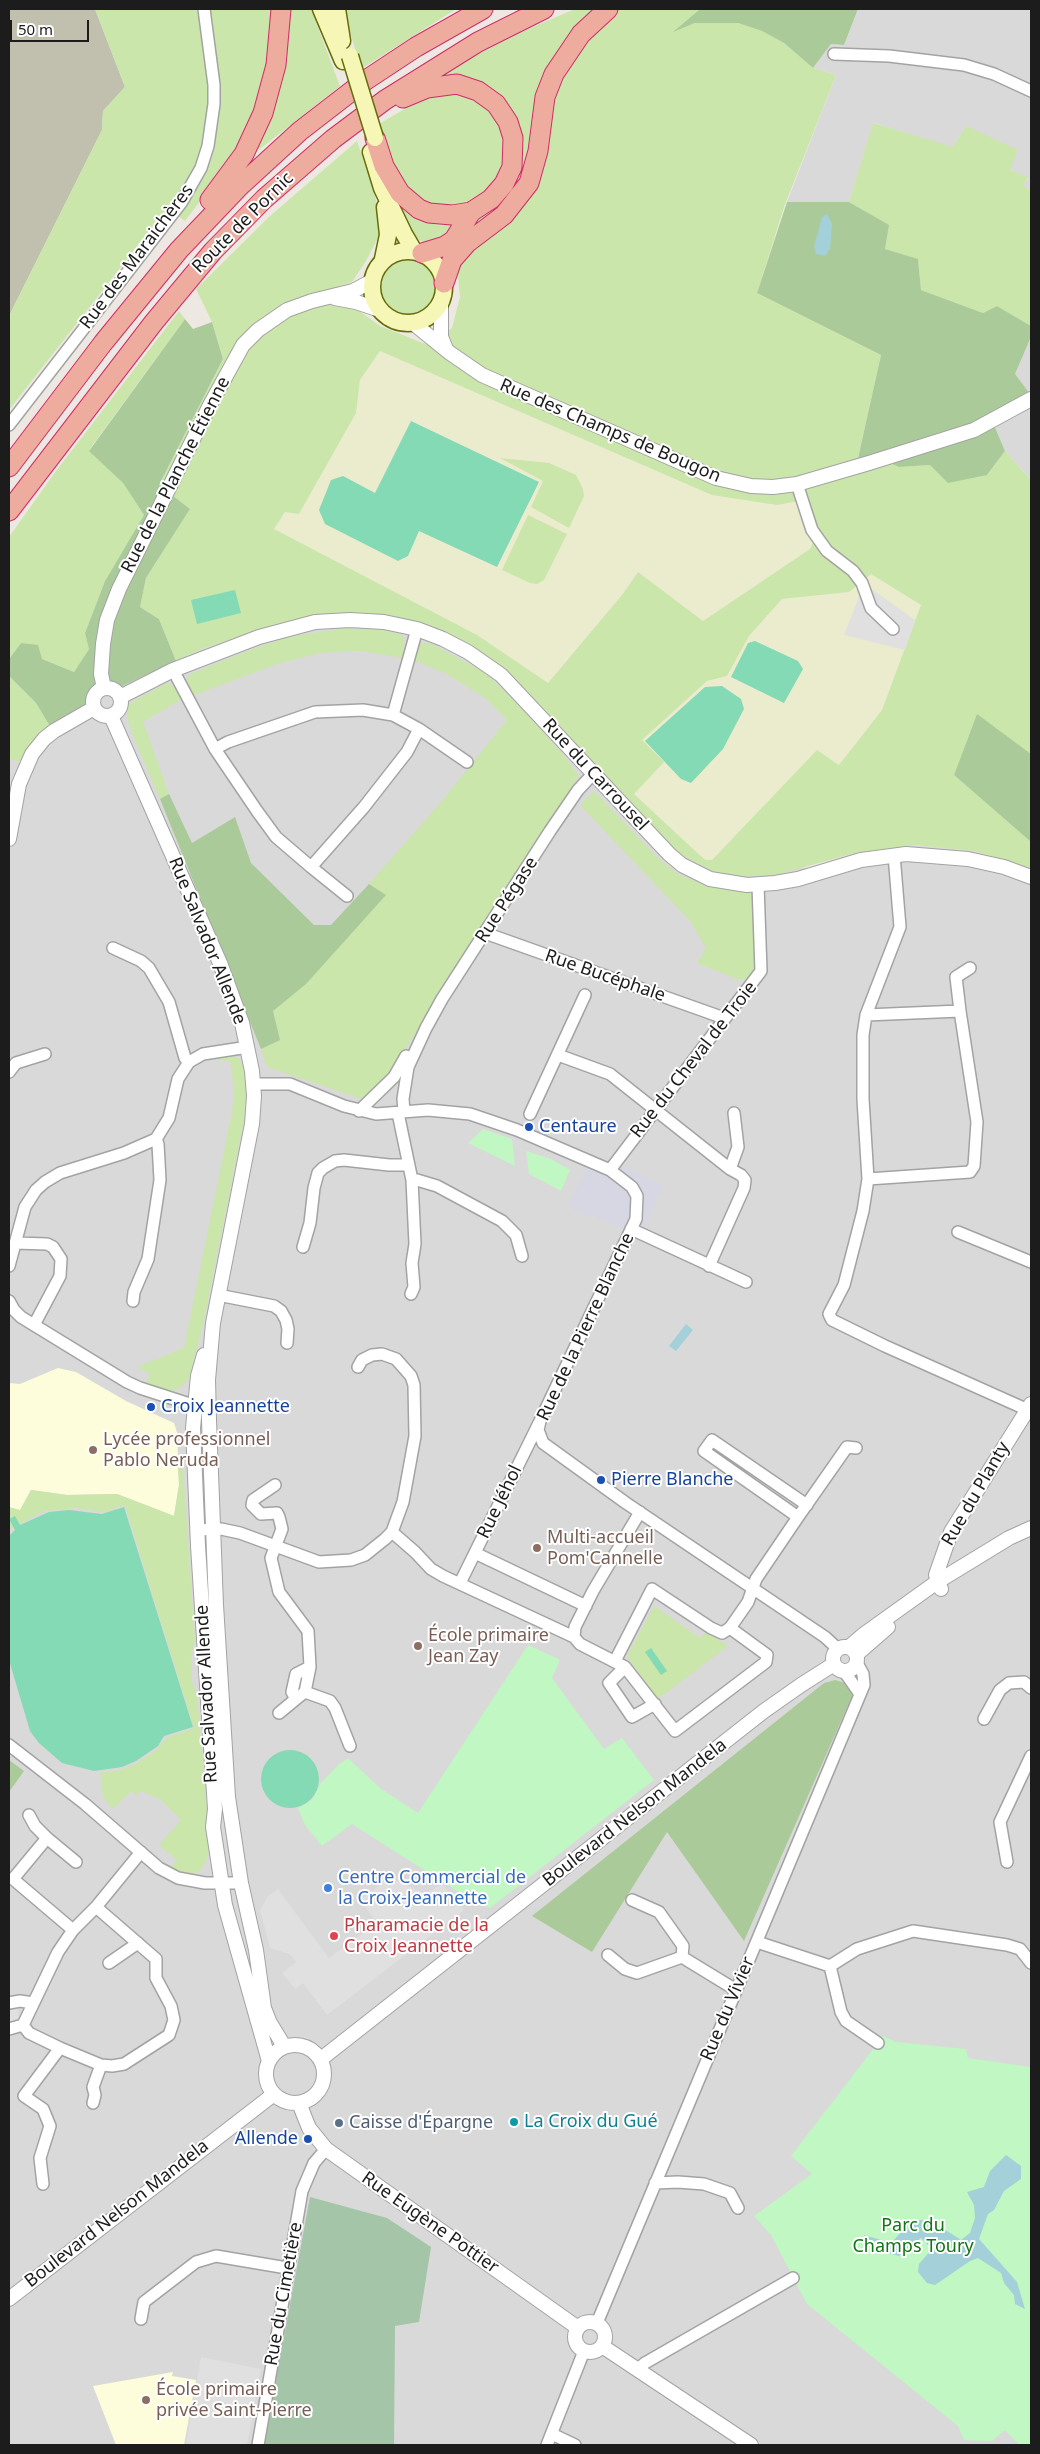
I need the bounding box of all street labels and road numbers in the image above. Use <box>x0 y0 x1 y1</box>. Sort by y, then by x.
street label: Route de Pornic <box>188 168 298 278</box>
street label: Rue des Maraichères <box>76 180 198 334</box>
street label: Rue de la Planche Étienne <box>117 373 235 577</box>
street label: Rue des Champs de Bougon <box>496 375 724 487</box>
street label: Rue du Carrousel <box>538 714 652 836</box>
street label: Rue Pégase <box>471 853 543 947</box>
street label: Rue Salvador Allende <box>164 854 250 1028</box>
street label: Rue Bucéphale <box>542 945 668 1007</box>
street label: Rue du Cheval de Troie <box>626 977 762 1143</box>
street label: Rue de la Pierre Blanche <box>533 1230 639 1424</box>
street label: Rue du Planty <box>938 1438 1014 1550</box>
street label: Rue Jéhol <box>473 1462 527 1542</box>
street label: Rue Salvador Allende <box>192 1604 222 1784</box>
street label: Boulevard Nelson Mandela <box>539 1734 731 1892</box>
street label: Rue du Vivier <box>696 1954 760 2064</box>
street label: Boulevard Nelson Mandela <box>21 2135 213 2293</box>
street label: Rue Eugène Pottier <box>357 2168 503 2278</box>
street label: Rue du Cimetière <box>261 2220 307 2368</box>

